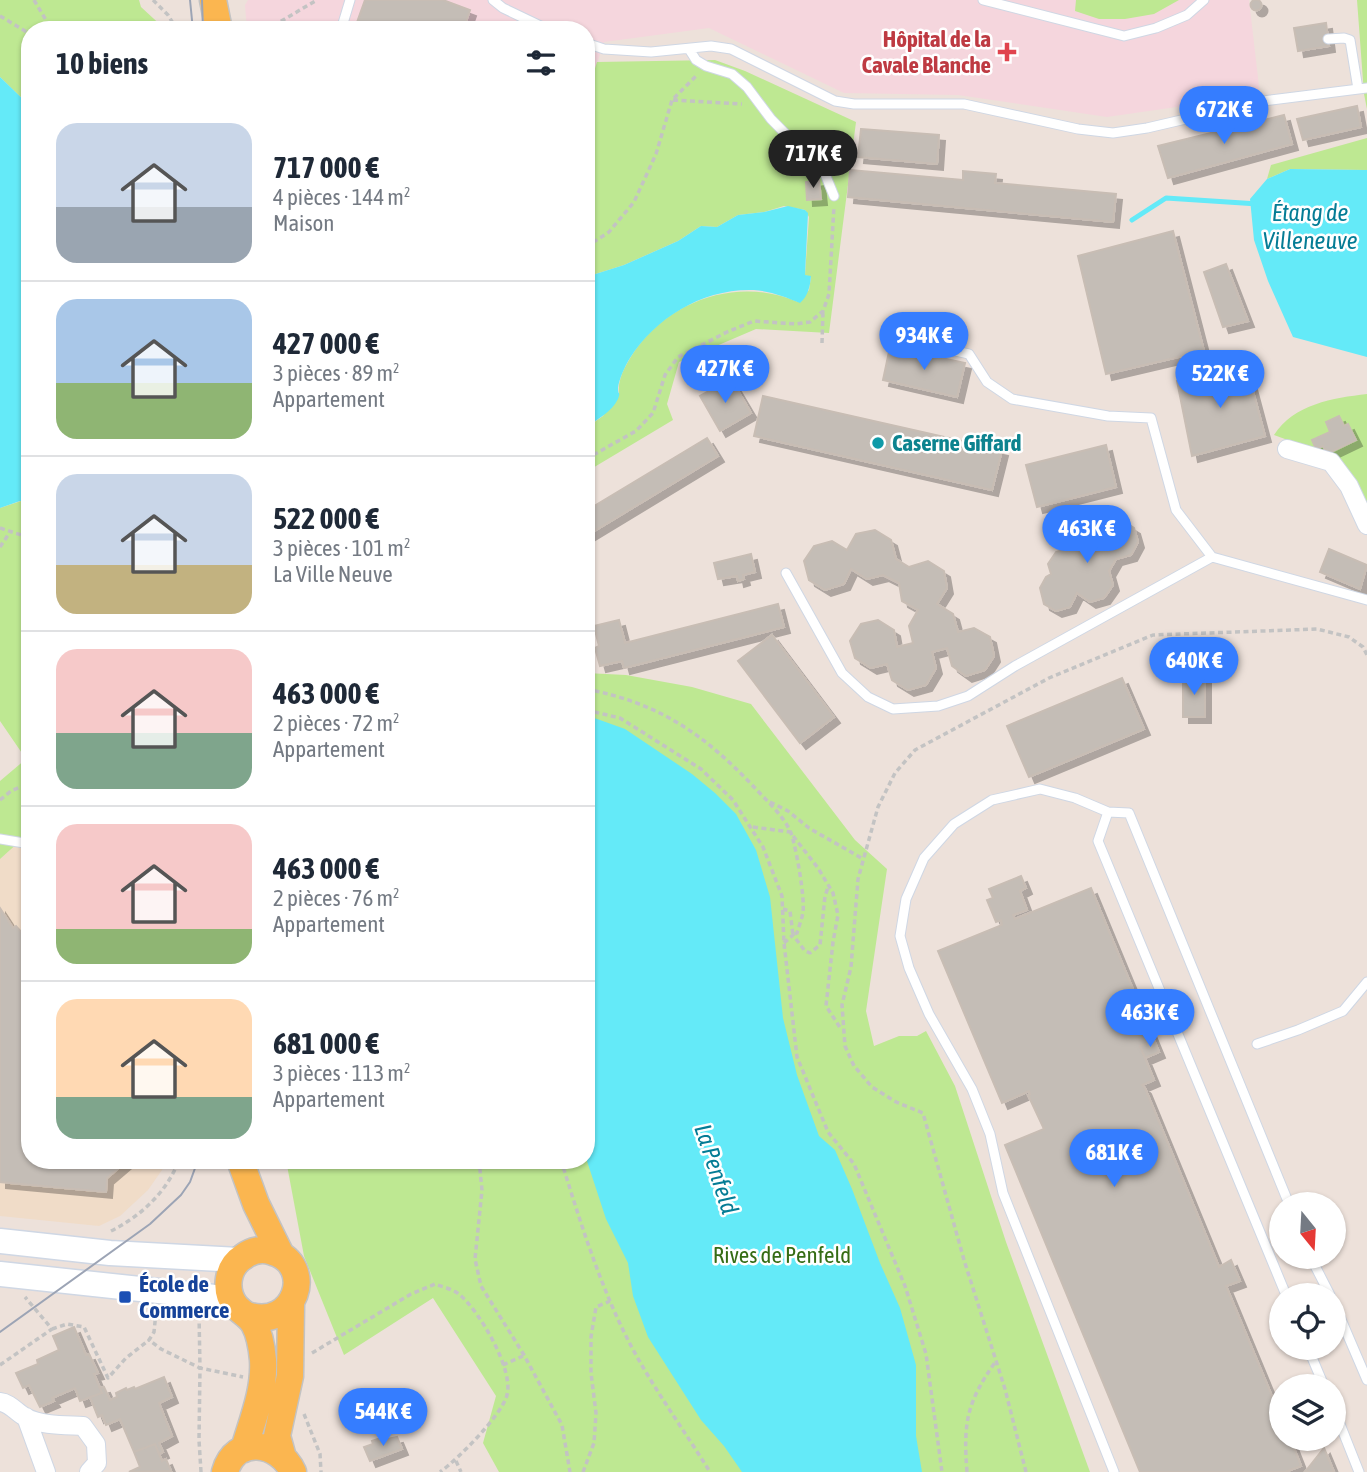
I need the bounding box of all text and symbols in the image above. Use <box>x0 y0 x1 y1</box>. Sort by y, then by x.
place label: Hôpital de la Cavale Blanche <box>862 26 991 78</box>
marker: Hôpital de la Cavale Blanche <box>997 42 1017 62</box>
icon: filters <box>522 44 560 82</box>
text: 10 biens <box>56 46 148 80</box>
pin: 672K € <box>1167 86 1281 146</box>
text: 672K € <box>1195 96 1253 122</box>
pin: 717K € <box>756 130 870 190</box>
text: 717K € <box>784 140 842 166</box>
text: 717 000 € <box>273 150 379 184</box>
icon: home <box>112 151 196 235</box>
text: 4 pièces · 144 m² <box>273 184 410 210</box>
water label: Étang de Villeneuve <box>1262 199 1358 254</box>
text: Maison <box>273 210 334 236</box>
pin: 934K € <box>867 312 981 372</box>
text: 934K € <box>895 322 953 348</box>
text: 427 000 € <box>273 326 379 360</box>
icon: home <box>112 327 196 411</box>
pin: 427K € <box>668 346 782 405</box>
pin: 522K € <box>1163 350 1277 410</box>
text: 427K € <box>696 355 754 381</box>
text: 3 pièces · 89 m² <box>273 360 400 386</box>
text: 522K € <box>1191 360 1249 386</box>
text: Appartement <box>273 386 385 412</box>
place label: Caserne Giffard <box>892 430 1022 456</box>
marker: Caserne Giffard <box>870 435 886 451</box>
text: 522 000 € <box>273 501 379 535</box>
icon: home <box>112 502 196 586</box>
pin: 463K € <box>1030 505 1144 565</box>
text: 463K € <box>1058 515 1116 541</box>
text: 3 pièces · 101 m² <box>273 535 410 561</box>
text: La Ville Neuve <box>273 561 393 587</box>
pin: 640K € <box>1137 638 1251 697</box>
text: 640K € <box>1165 647 1223 673</box>
text: 463 000 € <box>273 676 379 710</box>
icon: home <box>112 677 196 761</box>
text: 2 pièces · 72 m² <box>273 710 400 736</box>
text: Appartement <box>273 736 385 762</box>
text: 463 000 € <box>273 851 379 885</box>
icon: home <box>112 852 196 936</box>
text: 2 pièces · 76 m² <box>273 885 400 911</box>
text: Appartement <box>273 911 385 937</box>
pin: 463K € <box>1093 990 1207 1049</box>
text: 463K € <box>1121 999 1179 1025</box>
text: 681 000 € <box>273 1026 379 1060</box>
icon: home <box>112 1027 196 1111</box>
text: 3 pièces · 113 m² <box>273 1060 410 1086</box>
text: Appartement <box>273 1086 385 1112</box>
water label: La Penfeld <box>689 1121 744 1217</box>
pin: 681K € <box>1057 1130 1171 1189</box>
text: 681K € <box>1085 1139 1143 1165</box>
north arrow <box>1269 1192 1346 1269</box>
map controls <box>1269 1192 1346 1451</box>
park label: Rives de Penfeld <box>713 1242 851 1268</box>
place label: École de Commerce <box>139 1271 229 1323</box>
button: locate <box>1269 1283 1346 1360</box>
marker: École de Commerce <box>117 1289 133 1305</box>
button: layers <box>1269 1374 1346 1451</box>
pin: 544K € <box>326 1388 440 1448</box>
text: 544K € <box>354 1398 412 1424</box>

